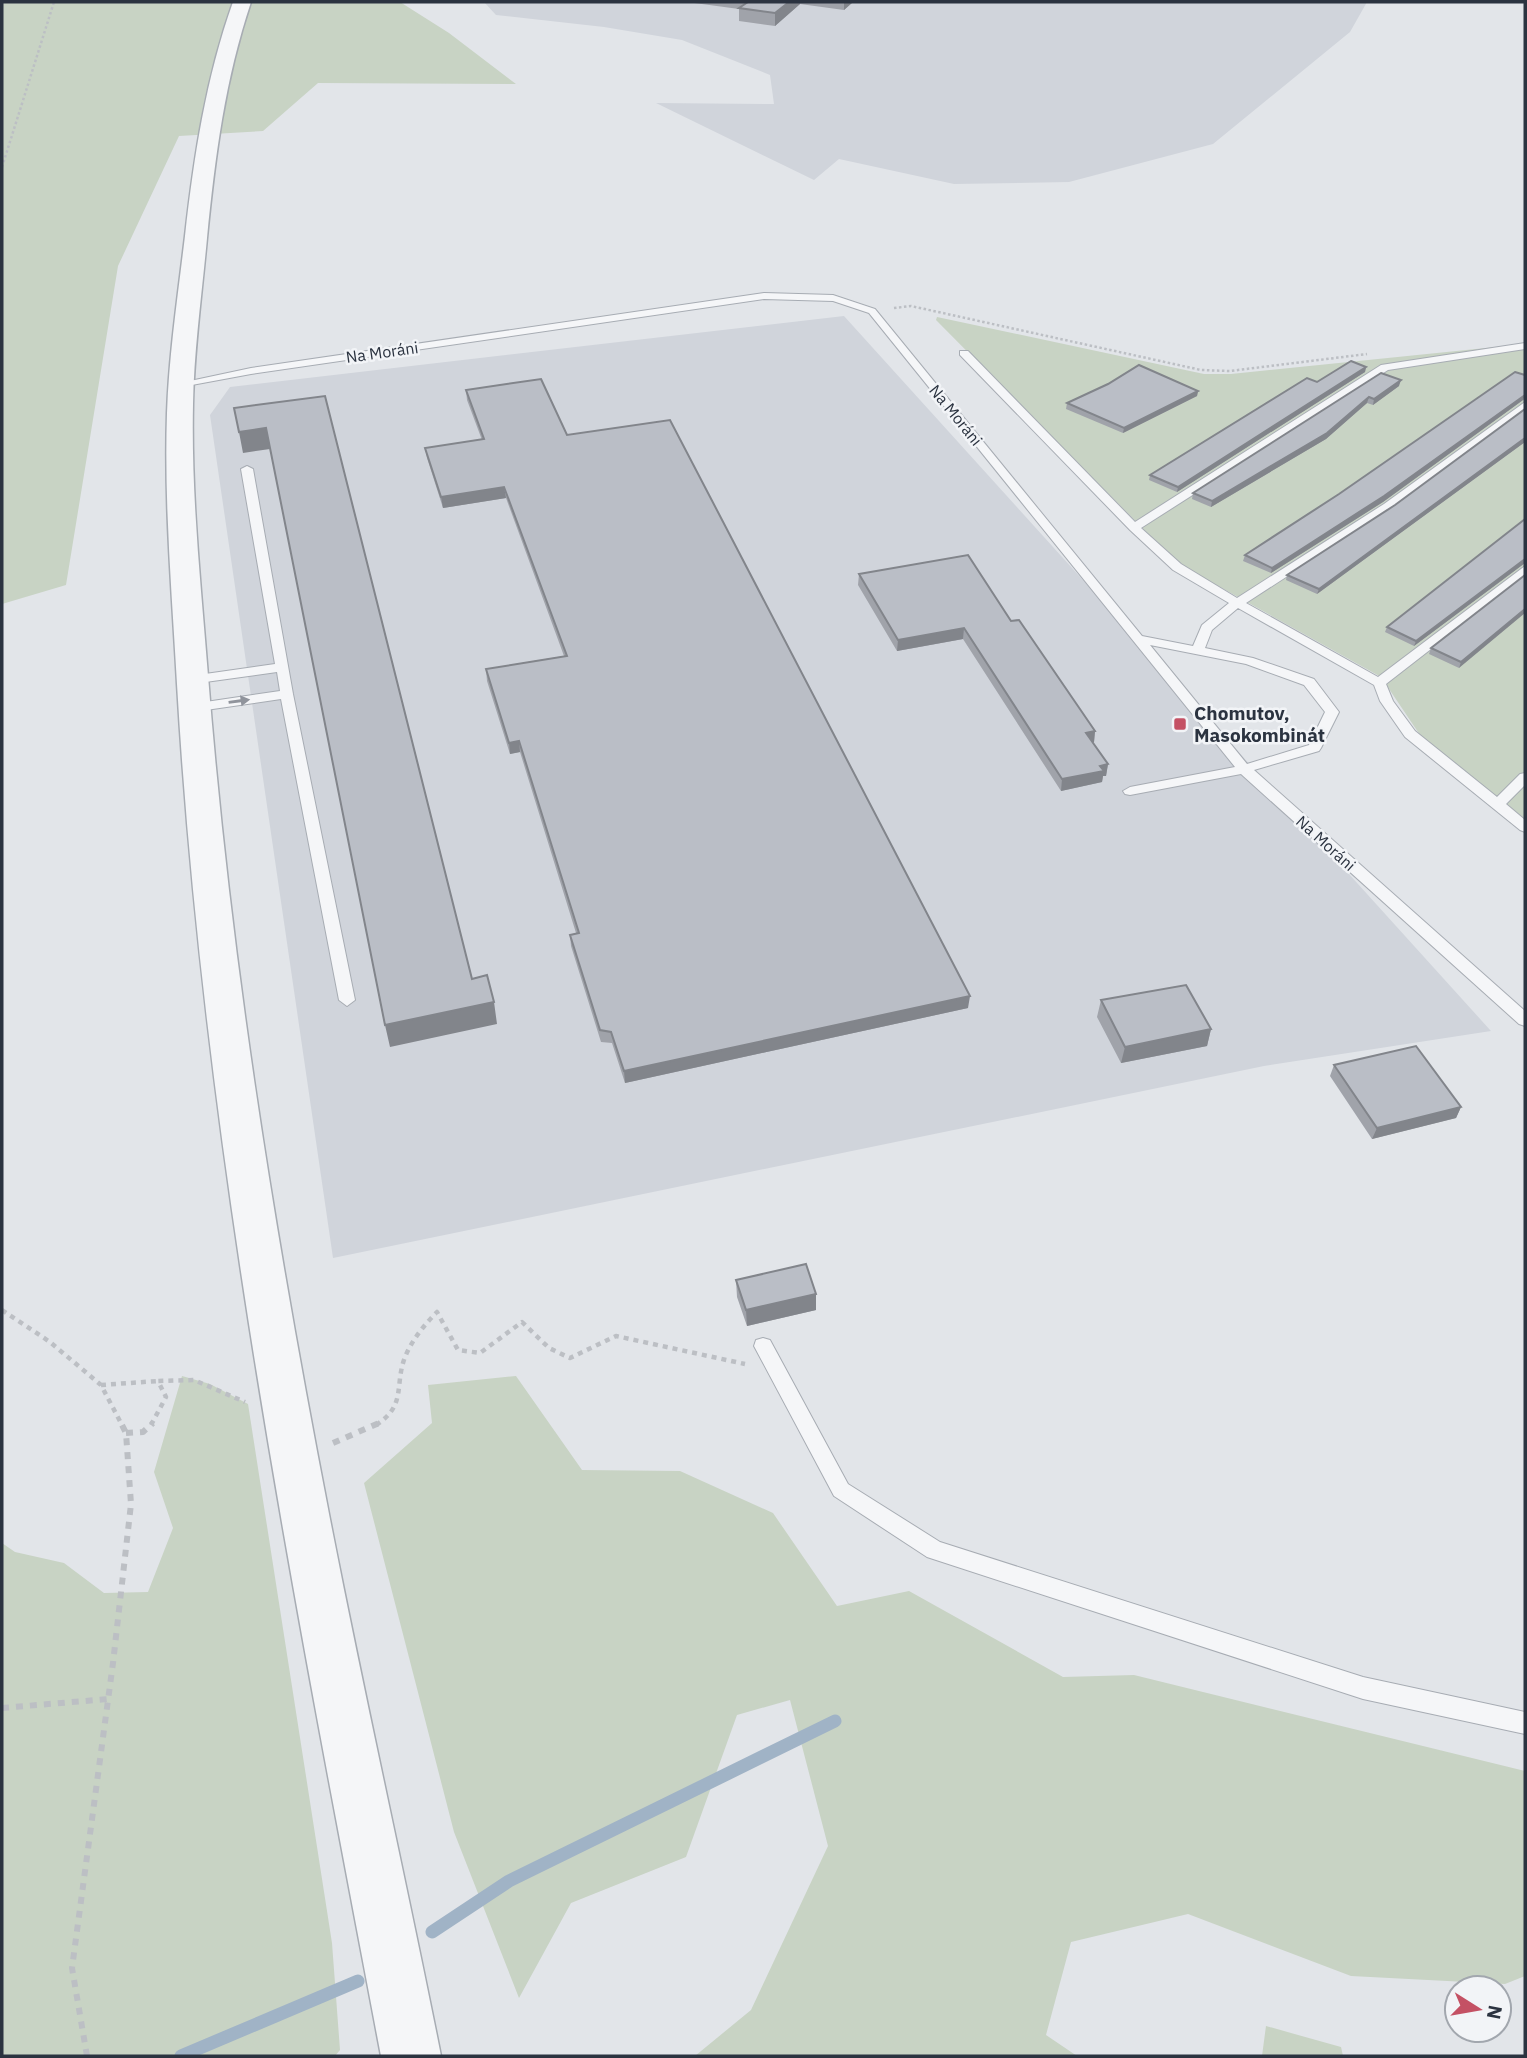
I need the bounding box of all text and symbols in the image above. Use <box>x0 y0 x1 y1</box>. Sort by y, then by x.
street label: Na Moráni <box>344 337 420 367</box>
street label: Na Moráni <box>925 380 987 450</box>
one-way arrow <box>228 695 250 706</box>
place label: Chomutov, Masokombinát <box>1194 701 1325 747</box>
marker: Chomutov, Masokombinát <box>1172 716 1188 732</box>
street label: Na Moráni <box>1292 811 1360 875</box>
north arrow <box>1443 1974 1513 2044</box>
text: N <box>1482 2003 1508 2021</box>

